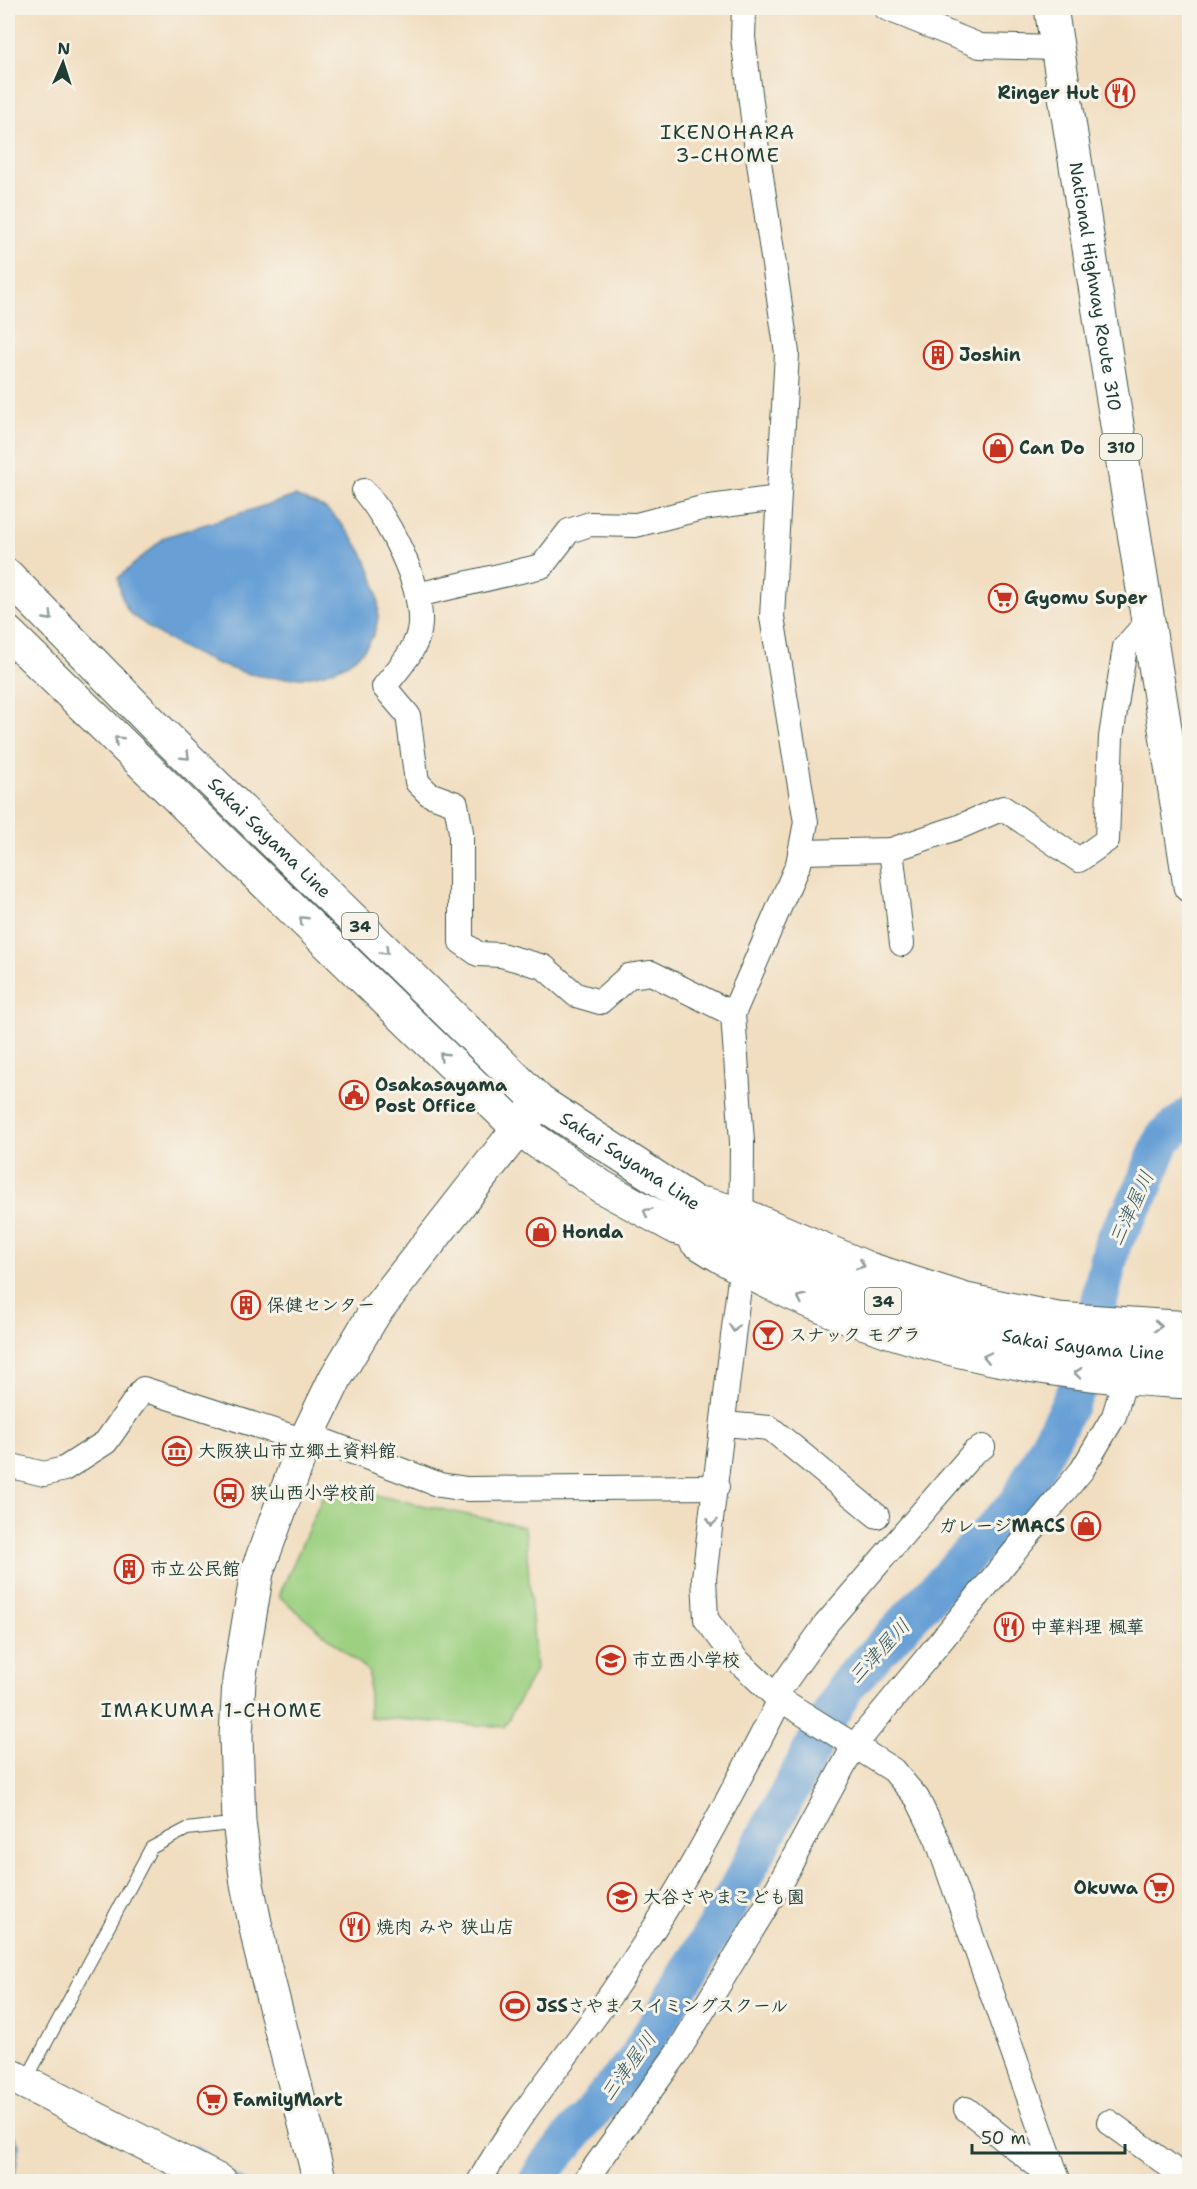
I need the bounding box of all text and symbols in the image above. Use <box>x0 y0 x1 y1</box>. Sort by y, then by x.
north arrow <box>33 33 93 93</box>
text: N <box>57 38 71 59</box>
restaurant icon: Ringer Hut <box>1104 77 1136 109</box>
place label: Ringer Hut <box>997 81 1099 105</box>
district label: IKENOHARA 3-CHOME <box>660 119 796 168</box>
street label: National Highway Route 310 <box>1064 160 1127 413</box>
building icon: Joshin <box>922 339 954 371</box>
place label: Joshin <box>959 343 1021 367</box>
shop icon: Can Do <box>982 432 1014 464</box>
road number: 310 <box>1100 434 1142 460</box>
place label: Can Do <box>1019 436 1085 460</box>
supermarket icon: Gyomu Super <box>987 582 1019 614</box>
place label: Gyomu Super <box>1024 586 1148 610</box>
one-way arrow <box>42 611 53 621</box>
one-way arrow <box>114 737 125 748</box>
one-way arrow <box>179 748 190 759</box>
street label: Sakai Sayama Line <box>203 772 336 904</box>
road number: 34 <box>342 913 378 939</box>
one-way arrow <box>300 916 310 927</box>
one-way arrow <box>379 944 389 955</box>
one-way arrow <box>440 1052 451 1063</box>
place label: Osakasayama Post Office <box>375 1073 508 1118</box>
public building icon: Osakasayama Post Office <box>338 1079 370 1111</box>
street label: Sakai Sayama Line <box>555 1106 706 1216</box>
water label: 三津屋川 <box>1102 1166 1160 1250</box>
one-way arrow <box>642 1208 653 1219</box>
shop icon: Honda <box>525 1216 557 1248</box>
place label: Honda <box>562 1220 624 1244</box>
one-way arrow <box>855 1258 866 1271</box>
road number: 34 <box>865 1288 901 1314</box>
building icon: 保健センター <box>230 1289 262 1321</box>
place label: 保健センター <box>267 1293 375 1317</box>
one-way arrow <box>797 1294 808 1306</box>
bar icon: スナック モグラ <box>752 1319 784 1351</box>
one-way arrow <box>1153 1320 1162 1333</box>
one-way arrow <box>728 1323 741 1333</box>
place label: スナック モグラ <box>789 1323 921 1347</box>
street label: Sakai Sayama Line <box>1000 1323 1165 1366</box>
one-way arrow <box>982 1351 992 1364</box>
one-way arrow <box>1074 1368 1083 1380</box>
museum icon: 大阪狭山市立郷土資料館 <box>161 1435 193 1467</box>
place label: 大阪狭山市立郷土資料館 <box>198 1439 396 1463</box>
bus stop icon: 狭山西小学校前 <box>213 1477 245 1509</box>
place label: 狭山西小学校前 <box>250 1481 376 1505</box>
shop icon: ガレージMACS <box>1070 1510 1102 1542</box>
place label: ガレージMACS <box>938 1514 1065 1538</box>
one-way arrow <box>706 1517 719 1526</box>
building icon: 市立公民館 <box>113 1553 145 1585</box>
place label: 市立公民館 <box>150 1557 240 1581</box>
restaurant icon: 中華料理 楓華 <box>993 1611 1025 1643</box>
water label: 三津屋川 <box>842 1613 916 1689</box>
place label: 中華料理 楓華 <box>1030 1615 1144 1639</box>
school or university icon: 市立西小学校 <box>595 1644 627 1676</box>
place label: 市立西小学校 <box>632 1648 740 1672</box>
district label: IMAKUMA 1-CHOME <box>101 1697 323 1723</box>
supermarket icon: Okuwa <box>1143 1872 1175 1904</box>
place label: Okuwa <box>1074 1876 1139 1900</box>
school or university icon: 大谷さやまこども園 <box>606 1881 638 1913</box>
place label: 大谷さやまこども園 <box>643 1885 805 1909</box>
restaurant icon: 焼肉 みや 狭山店 <box>339 1911 371 1943</box>
place label: 焼肉 みや 狭山店 <box>376 1915 514 1939</box>
sports icon: JSSさやま スイミングスクール <box>499 1990 531 2022</box>
place label: JSSさやま スイミングスクール <box>536 1994 788 2018</box>
water label: 三津屋川 <box>594 2026 662 2106</box>
supermarket icon: FamilyMart <box>196 2084 228 2116</box>
place label: FamilyMart <box>233 2088 343 2112</box>
scale bar <box>972 2117 1125 2155</box>
text: 50 m <box>981 2126 1026 2150</box>

